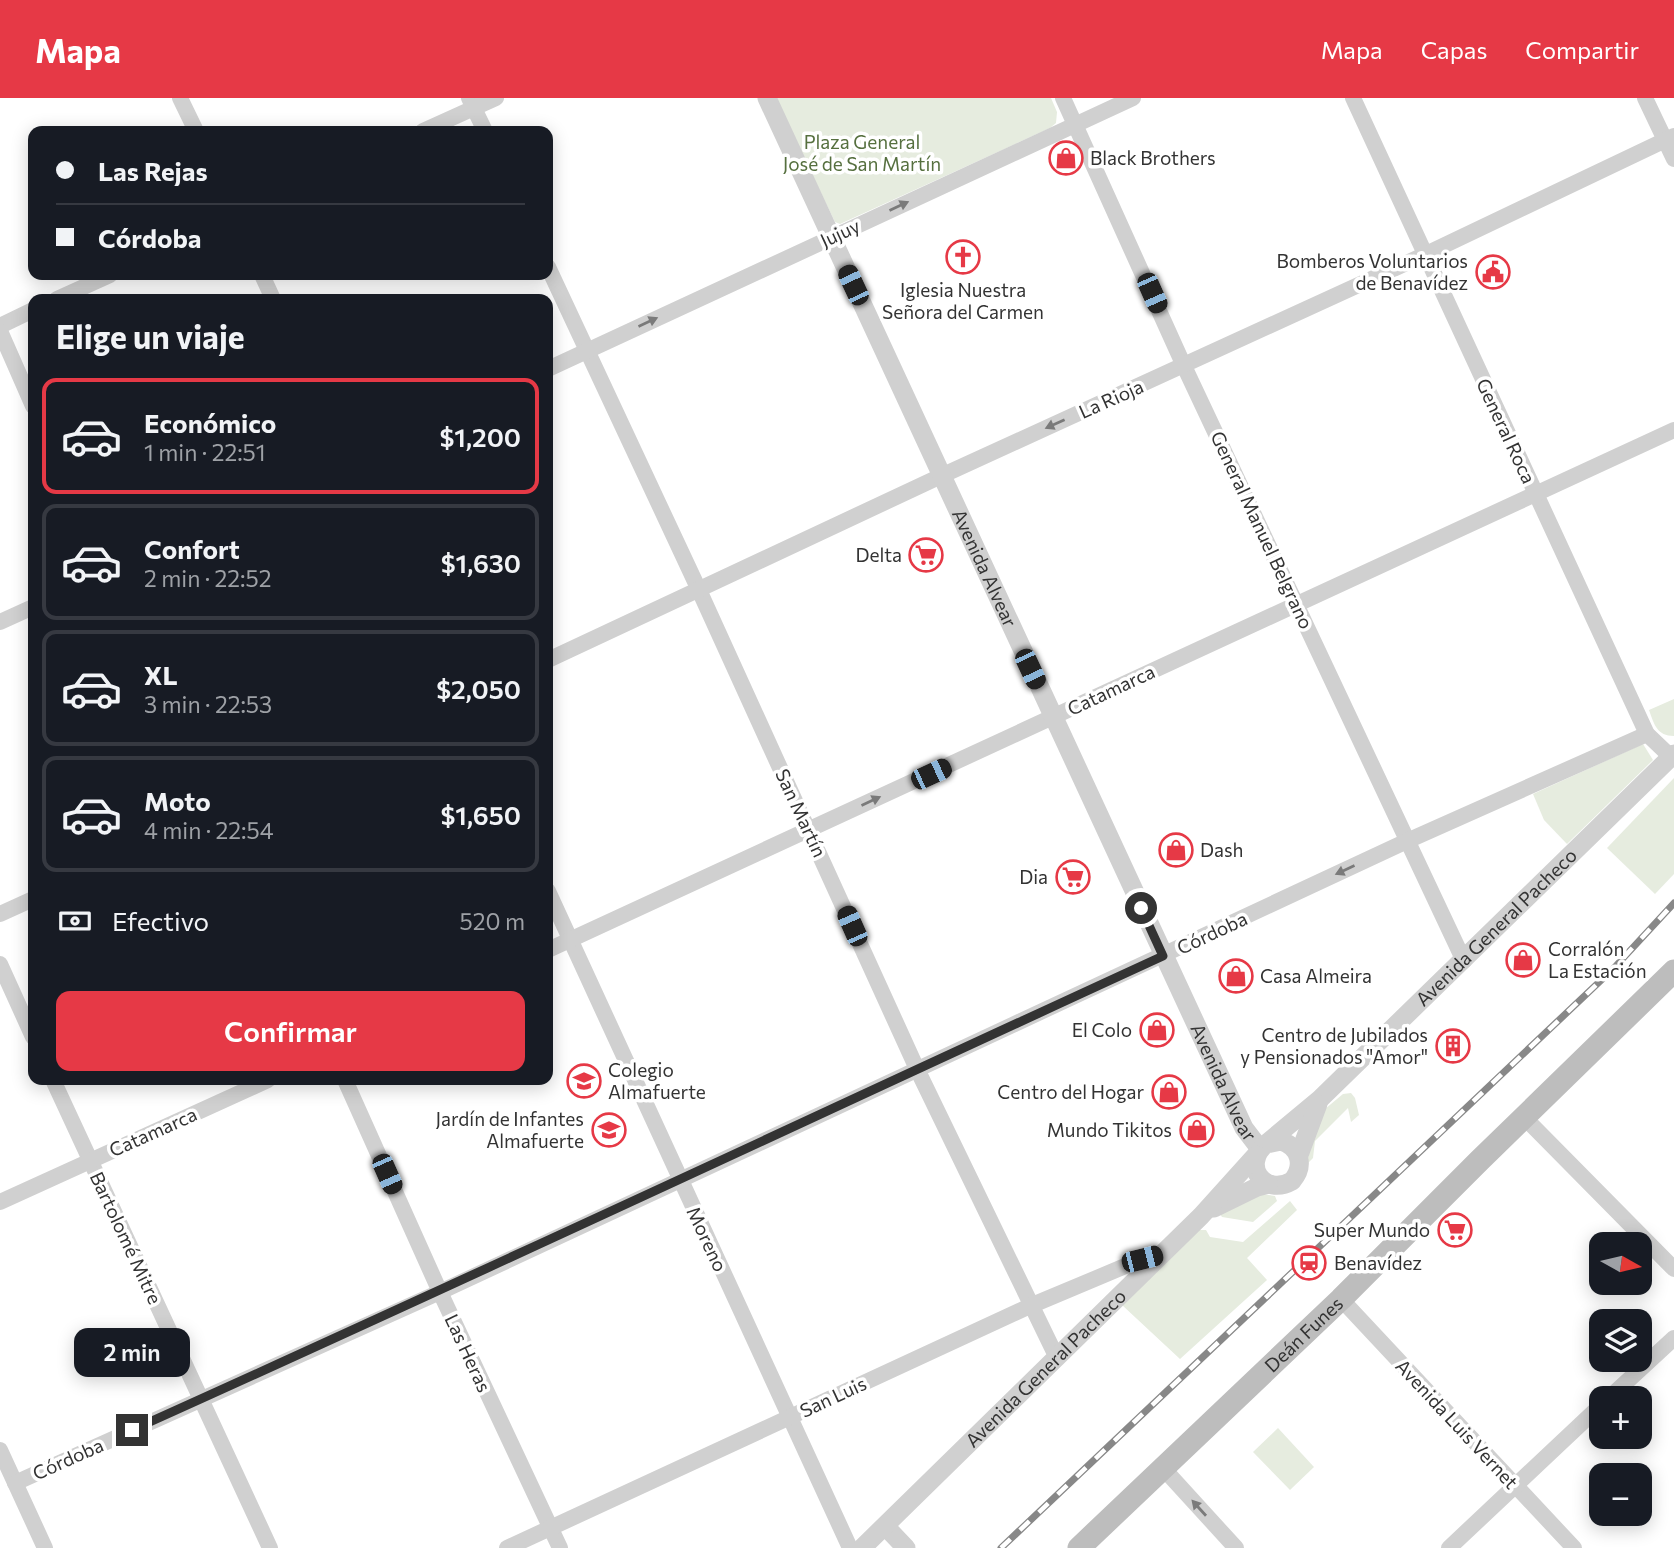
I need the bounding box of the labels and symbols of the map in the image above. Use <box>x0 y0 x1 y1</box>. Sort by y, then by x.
park label: Plaza General José de San Martín <box>783 130 941 175</box>
shop icon: Black Brothers <box>1047 139 1085 177</box>
place label: Black Brothers <box>1090 146 1216 169</box>
one-way arrow <box>889 200 910 211</box>
street label: Jujuy <box>816 213 864 252</box>
church icon: Iglesia Nuestra Señora del Carmen <box>944 238 982 276</box>
place label: Bomberos Voluntarios de Benavídez <box>1276 249 1468 294</box>
public building icon: Bomberos Voluntarios de Benavídez <box>1474 253 1512 291</box>
car <box>835 262 872 308</box>
car <box>1134 270 1171 316</box>
place label: Iglesia Nuestra Señora del Carmen <box>882 278 1044 323</box>
one-way arrow <box>638 316 659 327</box>
street label: La Rioja <box>1075 374 1147 423</box>
street label: General Roca <box>1472 375 1541 487</box>
one-way arrow <box>1045 419 1066 430</box>
street label: General Manuel Belgrano <box>1206 427 1318 632</box>
street label: Avenida Alvear <box>948 505 1022 631</box>
supermarket icon: Delta <box>907 536 945 574</box>
place label: Delta <box>855 543 902 566</box>
car <box>1012 646 1049 692</box>
street label: Catamarca <box>1063 659 1158 720</box>
car <box>908 756 955 792</box>
street label: San Martín <box>771 765 832 861</box>
one-way arrow <box>861 796 881 807</box>
shop icon: Dash <box>1157 831 1195 869</box>
place label: Dash <box>1200 838 1243 861</box>
street label: Avenida General Pacheco <box>1411 843 1581 1010</box>
supermarket icon: Dia <box>1054 858 1092 896</box>
one-way arrow <box>1335 864 1355 876</box>
place label: Dia <box>1019 865 1048 888</box>
route start <box>1125 892 1157 924</box>
car <box>834 903 871 949</box>
street label: Córdoba <box>1173 906 1251 959</box>
place label: Corralón La Estación <box>1548 937 1647 982</box>
shop icon: Corralón La Estación <box>1504 941 1542 979</box>
shop icon: Casa Almeira <box>1217 957 1255 995</box>
place label: Casa Almeira <box>1260 964 1372 987</box>
shop icon: El Colo <box>1138 1011 1176 1049</box>
place label: El Colo <box>1072 1018 1132 1041</box>
street label: Avenida Alvear <box>1186 1020 1262 1146</box>
place label: Centro de Jubilados y Pensionados "Amor" <box>1240 1023 1428 1068</box>
building icon: Centro de Jubilados y Pensionados "Amor" <box>1434 1027 1472 1065</box>
place label: Colegio Almafuerte <box>608 1058 706 1103</box>
school or university icon: Colegio Almafuerte <box>565 1062 603 1100</box>
shop icon: Centro del Hogar <box>1150 1073 1188 1111</box>
place label: Centro del Hogar <box>997 1080 1144 1103</box>
street label: Catamarca <box>105 1102 200 1161</box>
place label: Jardín de Infantes Almafuerte <box>436 1107 584 1152</box>
school or university icon: Jardín de Infantes Almafuerte <box>590 1111 628 1149</box>
shop icon: Mundo Tikitos <box>1178 1111 1216 1149</box>
place label: Mundo Tikitos <box>1047 1118 1172 1141</box>
car <box>369 1151 406 1197</box>
street label: Bartolomé Mitre <box>86 1168 167 1308</box>
street label: Moreno <box>682 1203 732 1275</box>
supermarket icon: Super Mundo <box>1436 1211 1474 1249</box>
place label: Super Mundo <box>1314 1218 1430 1241</box>
north arrow <box>1589 1232 1652 1295</box>
car <box>1120 1244 1165 1274</box>
station icon: Benavídez <box>1290 1244 1328 1282</box>
place label: Benavídez <box>1334 1251 1422 1274</box>
street label: Avenida General Pacheco <box>960 1284 1130 1452</box>
street label: Deán Funes <box>1259 1292 1347 1377</box>
street label: Las Heras <box>440 1310 496 1395</box>
callout: 2 min <box>74 1328 190 1378</box>
street label: Avenida Luis Vernet <box>1391 1354 1523 1493</box>
street label: San Luis <box>796 1371 870 1422</box>
route end <box>116 1414 148 1446</box>
street label: Córdoba <box>29 1433 107 1484</box>
one-way arrow <box>1191 1499 1207 1517</box>

